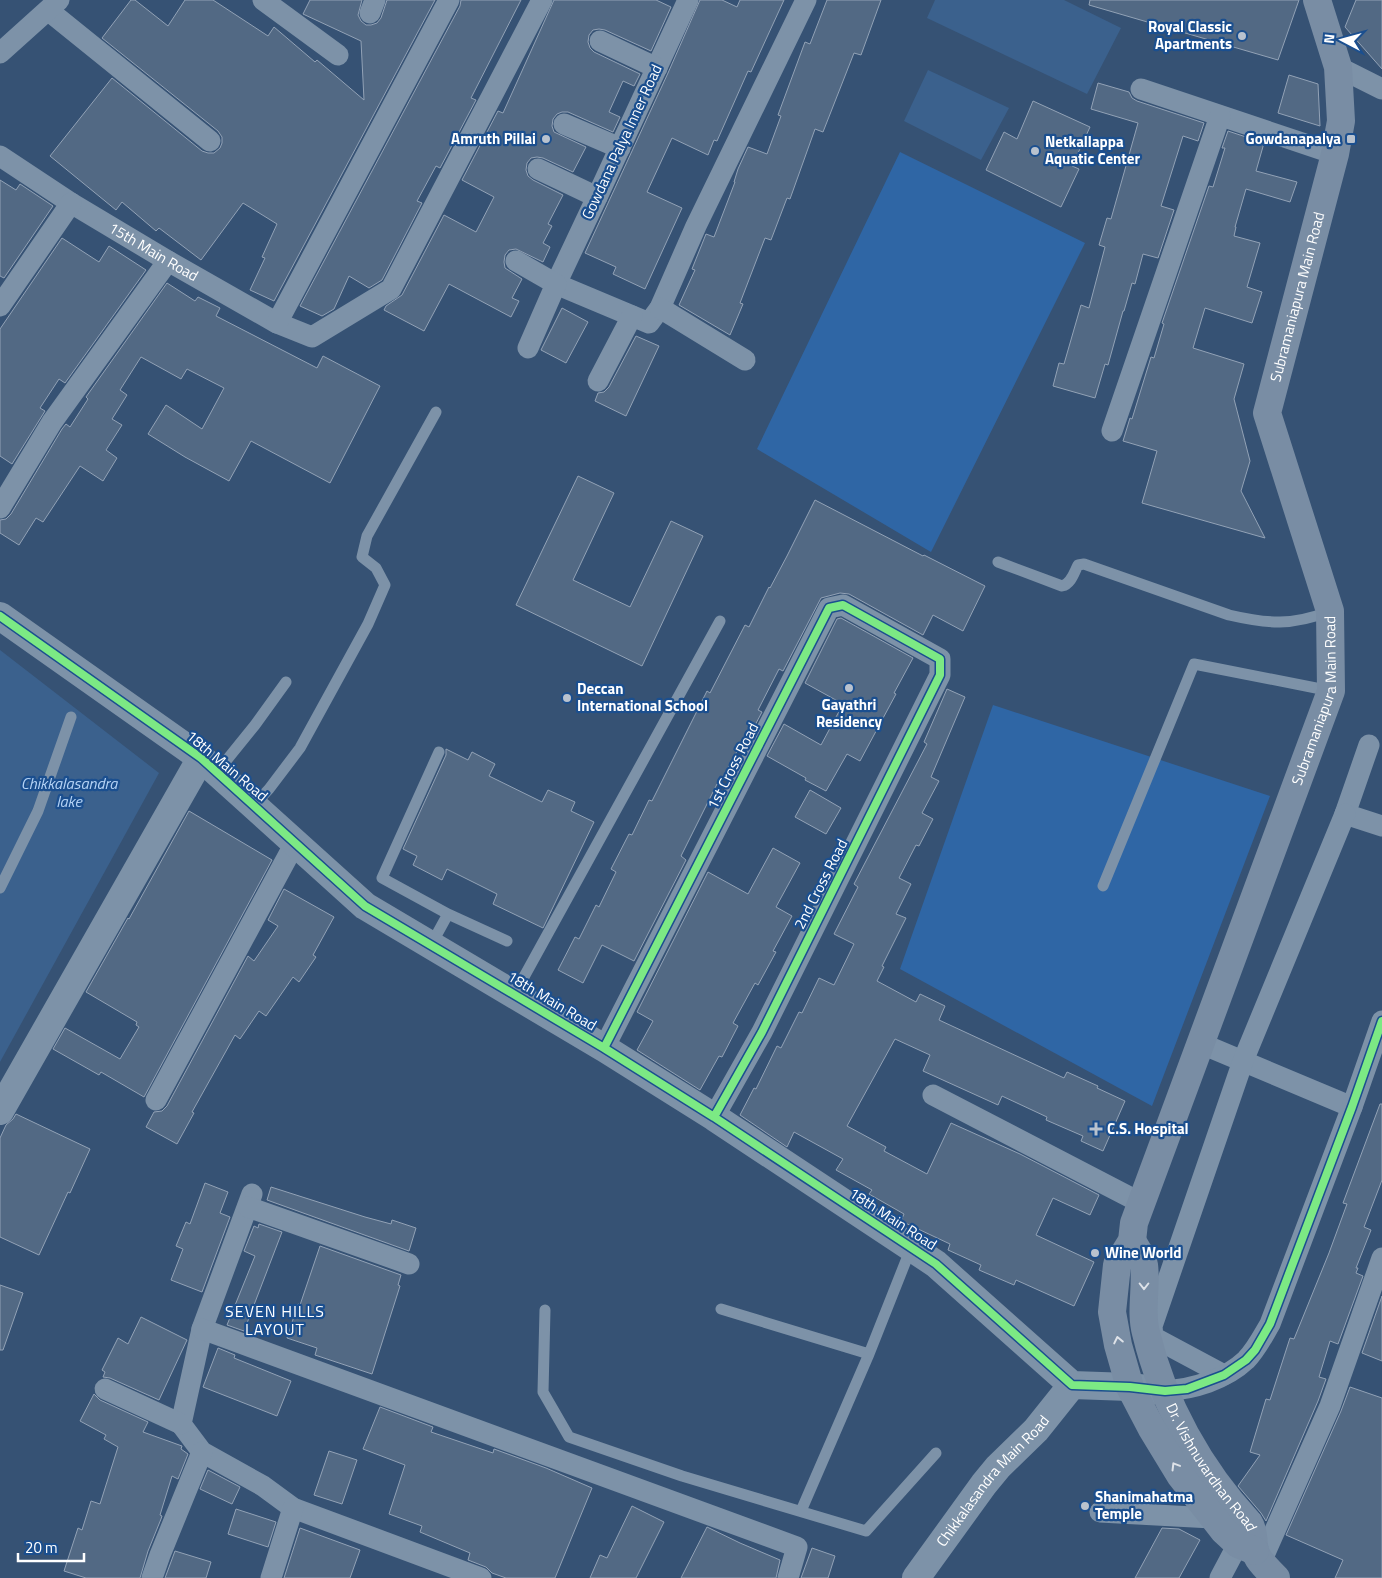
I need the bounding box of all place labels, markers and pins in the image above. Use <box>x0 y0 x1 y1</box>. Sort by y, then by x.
place label: Royal Classic Apartments <box>1148 15 1232 55</box>
marker: Royal Classic Apartments <box>1236 30 1248 42</box>
place label: Amruth Pillai <box>451 127 536 150</box>
place label: Gowdanapalya <box>1245 127 1341 150</box>
place label: Netkallappa Aquatic Center <box>1045 130 1140 170</box>
marker: Amruth Pillai <box>540 133 552 145</box>
marker: Gowdanapalya <box>1345 133 1357 145</box>
marker: Netkallappa Aquatic Center <box>1029 145 1041 157</box>
place label: Deccan International School <box>577 677 708 717</box>
marker: Gayathri Residency <box>843 682 855 694</box>
marker: Deccan International School <box>561 692 573 704</box>
place label: Gayathri Residency <box>816 693 883 733</box>
place label: C.S. Hospital <box>1107 1117 1189 1140</box>
marker: C.S. Hospital <box>1089 1122 1103 1136</box>
place label: Wine World <box>1105 1241 1182 1264</box>
marker: Wine World <box>1089 1247 1101 1259</box>
place label: Shanimahatma Temple <box>1095 1485 1194 1525</box>
marker: Shanimahatma Temple <box>1079 1500 1091 1512</box>

